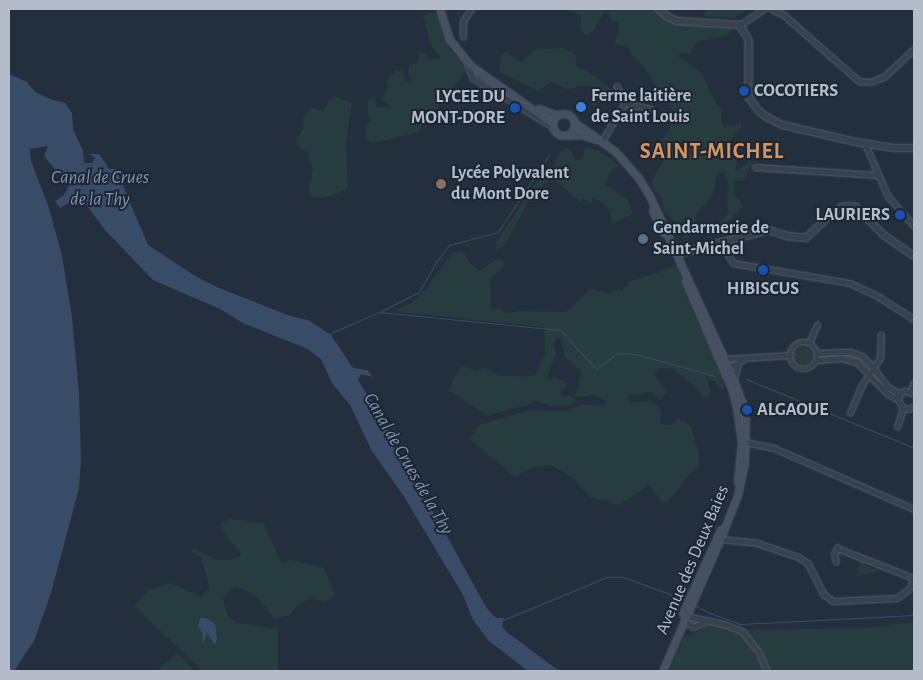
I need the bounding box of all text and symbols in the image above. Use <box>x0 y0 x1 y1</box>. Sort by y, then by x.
place label: COCOTIERS <box>754 80 838 102</box>
marker: COCOTIERS <box>738 85 750 97</box>
place label: Ferme laitière de Saint Louis <box>591 86 691 128</box>
place label: LYCEE DU MONT-DORE <box>411 87 505 130</box>
marker: Ferme laitière de Saint Louis <box>575 101 587 113</box>
marker: LYCEE DU MONT-DORE <box>509 102 521 114</box>
district label: SAINT-MICHEL <box>638 139 786 165</box>
place label: Lycée Polyvalent du Mont Dore <box>451 163 569 205</box>
water label: Canal de Crues de la Thy <box>51 167 149 211</box>
marker: Lycée Polyvalent du Mont Dore <box>435 178 447 190</box>
place label: LAURIERS <box>816 204 890 226</box>
marker: LAURIERS <box>894 209 906 221</box>
place label: Gendarmerie de Saint-Michel <box>653 218 769 260</box>
marker: Gendarmerie de Saint-Michel <box>637 233 649 245</box>
marker: HIBISCUS <box>757 264 769 276</box>
place label: HIBISCUS <box>727 278 799 300</box>
water label: Canal de Crues de la Thy <box>358 389 458 539</box>
place label: ALGAOUE <box>757 399 828 421</box>
marker: ALGAOUE <box>741 404 753 416</box>
street label: Avenue des Deux Baies <box>652 482 734 638</box>

